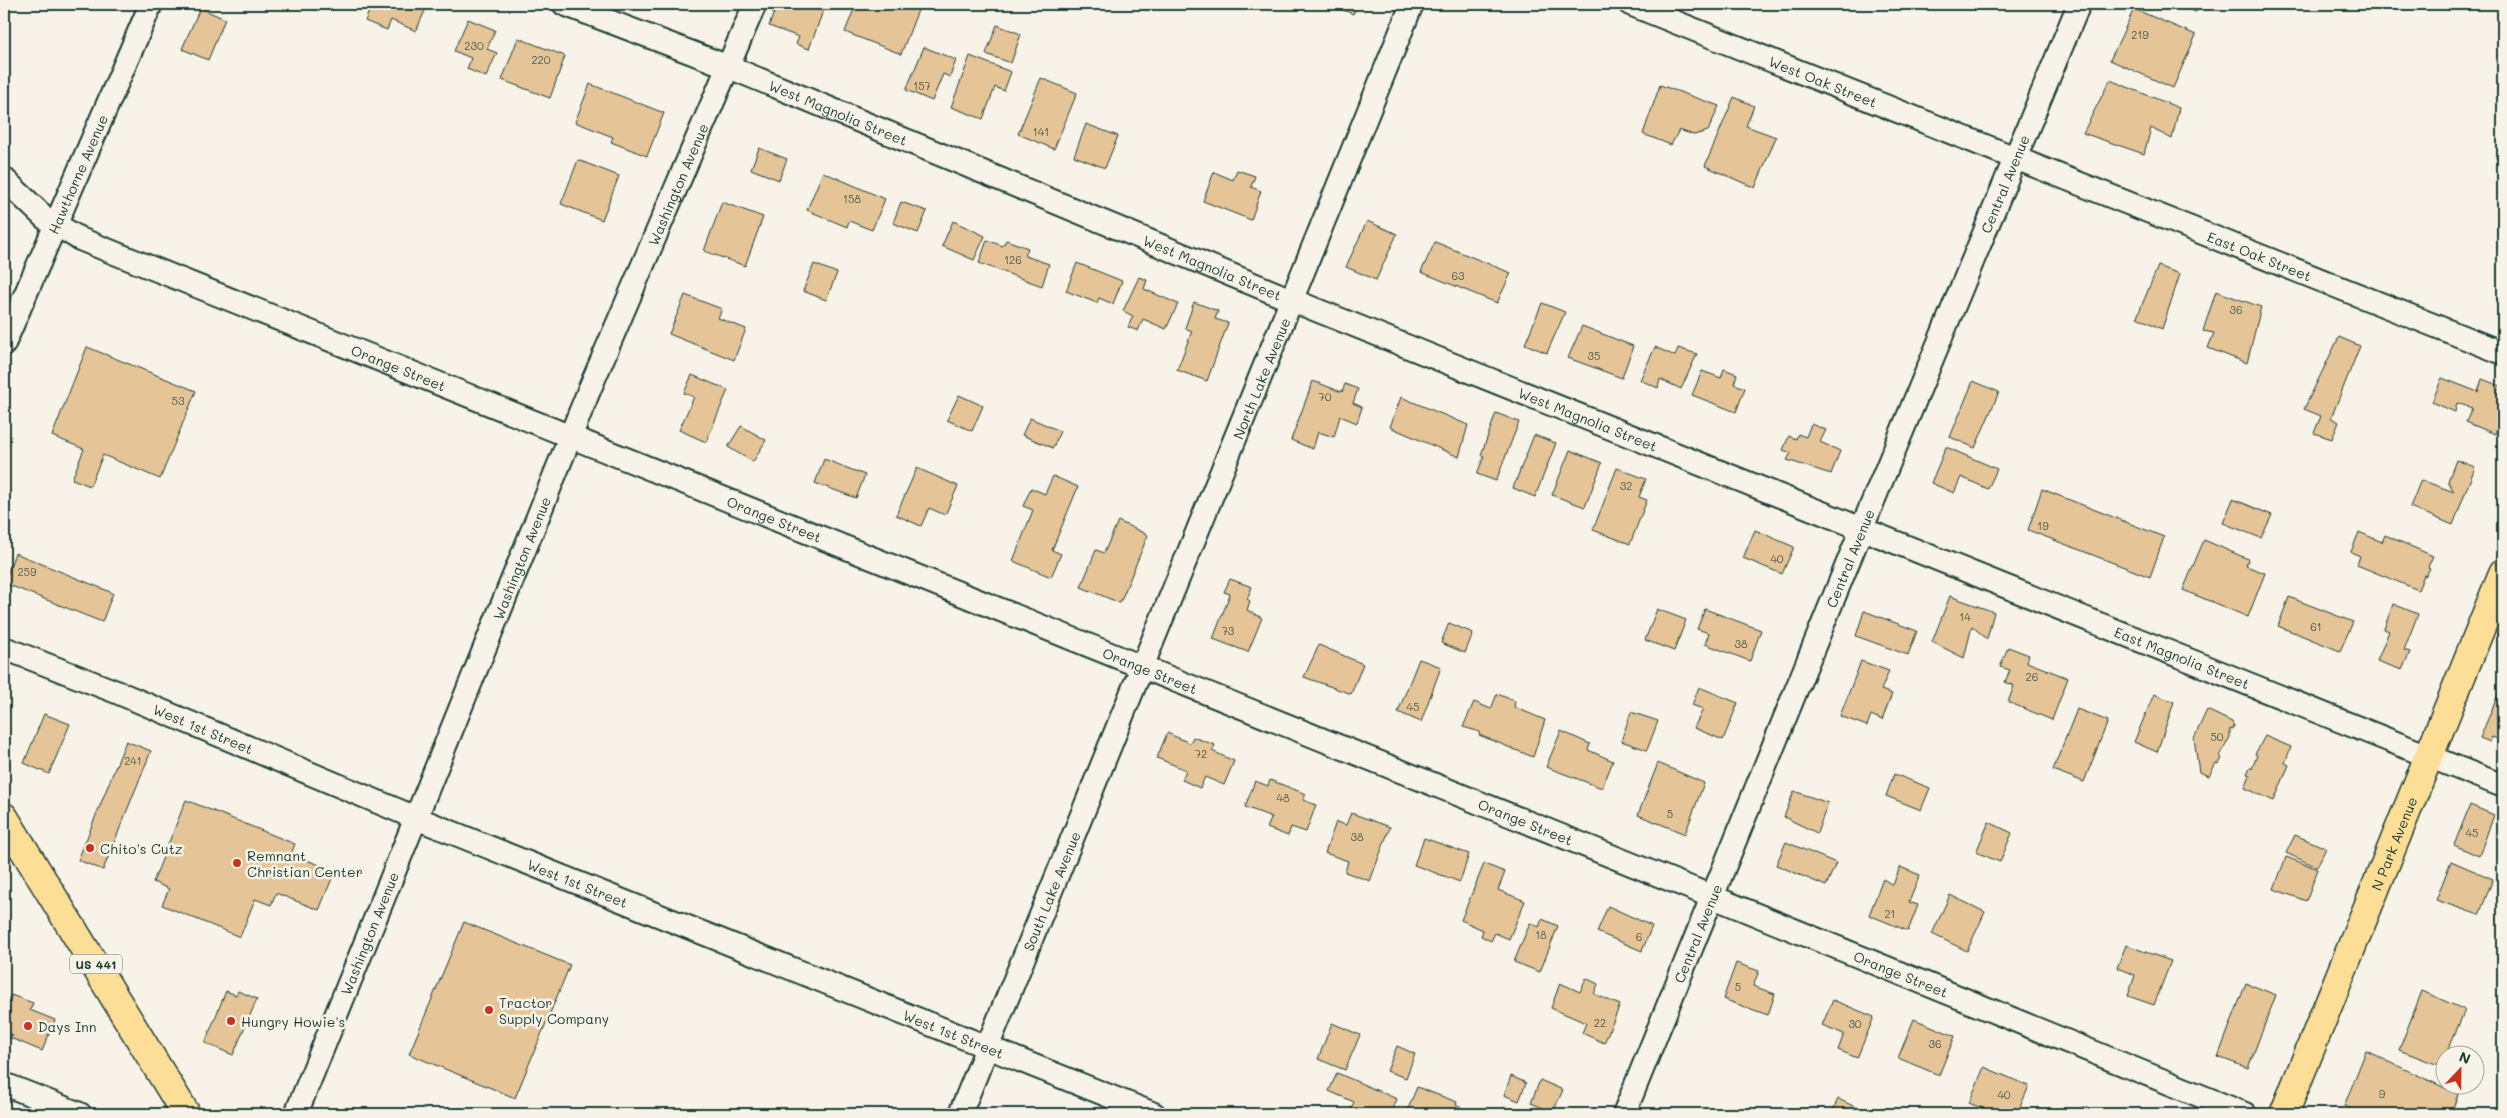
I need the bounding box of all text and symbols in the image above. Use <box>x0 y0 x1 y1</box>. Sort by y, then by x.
house number: 219 <box>2131 27 2149 42</box>
house number: 230 <box>464 38 484 53</box>
street label: West Oak Street <box>1766 51 1880 111</box>
house number: 220 <box>531 52 551 67</box>
street label: West Magnolia Street <box>766 75 910 149</box>
house number: 157 <box>913 78 931 93</box>
street label: Hawthorne Avenue <box>43 111 112 237</box>
street label: Washington Avenue <box>643 120 712 248</box>
house number: 141 <box>1033 124 1049 139</box>
street label: Central Avenue <box>1976 132 2033 236</box>
house number: 158 <box>843 191 861 206</box>
street label: East Oak Street <box>2205 226 2314 285</box>
street label: West Magnolia Street <box>1140 230 1285 304</box>
house number: 126 <box>1004 252 1022 267</box>
house number: 63 <box>1451 268 1465 283</box>
house number: 36 <box>2229 302 2243 317</box>
street label: North Lake Avenue <box>1228 315 1294 442</box>
street label: Orange Street <box>349 340 449 395</box>
house number: 35 <box>1588 348 1600 363</box>
street label: West Magnolia Street <box>1516 383 1660 455</box>
house number: 70 <box>1319 389 1332 404</box>
house number: 53 <box>172 393 185 408</box>
house number: 32 <box>1620 478 1632 493</box>
street label: Orange Street <box>724 491 825 546</box>
street label: Washington Avenue <box>488 494 555 622</box>
street label: Central Avenue <box>1821 506 1878 610</box>
house number: 19 <box>2037 518 2049 533</box>
house number: 40 <box>1770 551 1784 566</box>
house number: 259 <box>17 564 37 579</box>
house number: 14 <box>1959 609 1971 624</box>
house number: 61 <box>2310 619 2322 634</box>
street label: East Magnolia Street <box>2112 622 2252 693</box>
house number: 73 <box>1222 623 1235 638</box>
house number: 38 <box>1734 636 1748 651</box>
street label: Orange Street <box>1100 643 1200 698</box>
house number: 26 <box>2026 669 2038 684</box>
street label: West 1st Street <box>150 699 256 758</box>
house number: 45 <box>1407 699 1419 714</box>
house number: 50 <box>2210 729 2224 744</box>
house number: 72 <box>1195 746 1207 761</box>
house number: 241 <box>124 753 142 768</box>
house number: 48 <box>1276 790 1290 805</box>
street label: Orange Street <box>1475 794 1576 849</box>
street label: N Park Avenue <box>2366 794 2421 893</box>
house number: 5 <box>1667 806 1673 821</box>
house number: 45 <box>2466 825 2478 840</box>
street label: South Lake Avenue <box>1018 828 1084 954</box>
house number: 38 <box>1350 829 1364 844</box>
place label: Chito's Cutz <box>100 839 183 858</box>
marker: Chito's Cutz <box>84 842 96 854</box>
place label: Remnant Christian Center <box>247 846 363 881</box>
street label: West 1st Street <box>525 854 631 912</box>
marker: Remnant Christian Center <box>231 857 243 869</box>
street label: Washington Avenue <box>336 869 403 998</box>
street label: Central Avenue <box>1669 881 1726 985</box>
house number: 21 <box>1884 906 1896 921</box>
house number: 18 <box>1535 927 1547 942</box>
house number: 6 <box>1636 929 1642 944</box>
street label: Orange Street <box>1851 946 1951 1001</box>
road number: US 441 <box>70 954 122 974</box>
house number: 5 <box>1735 979 1741 994</box>
place label: Tractor Supply Company <box>499 993 609 1028</box>
marker: Tractor Supply Company <box>483 1004 495 1016</box>
street label: West 1st Street <box>901 1005 1007 1062</box>
place label: Hungry Howie's <box>241 1012 345 1031</box>
marker: Hungry Howie's <box>225 1015 237 1027</box>
house number: 22 <box>1594 1015 1606 1030</box>
house number: 30 <box>1848 1016 1862 1031</box>
place label: Days Inn <box>38 1017 97 1036</box>
marker: Days Inn <box>22 1020 34 1032</box>
house number: 36 <box>1928 1036 1942 1051</box>
north arrow <box>2434 1046 2484 1096</box>
text: N <box>2457 1047 2474 1068</box>
house number: 9 <box>2379 1086 2386 1101</box>
house number: 40 <box>1997 1087 2011 1102</box>

